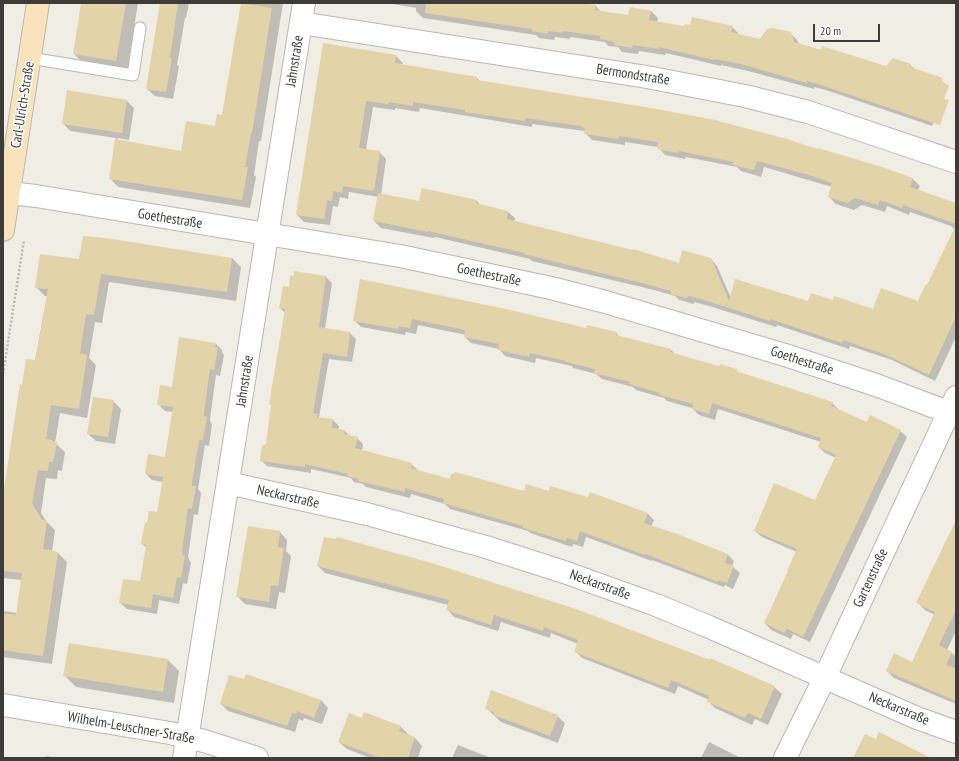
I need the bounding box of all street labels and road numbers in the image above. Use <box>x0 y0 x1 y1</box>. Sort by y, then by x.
street label: Jahnstraße <box>283 34 307 88</box>
street label: Carl-Ulrich-Straße <box>8 60 38 150</box>
street label: Bermondstraße <box>595 61 671 89</box>
street label: Goethestraße <box>137 206 203 232</box>
street label: Goethestraße <box>455 260 523 290</box>
street label: Goethestraße <box>768 343 836 379</box>
street label: Jahnstraße <box>233 354 257 408</box>
street label: Neckarstraße <box>255 482 321 512</box>
street label: Gartenstraße <box>850 546 892 610</box>
street label: Neckarstraße <box>567 566 633 604</box>
street label: Neckarstraße <box>866 689 932 729</box>
street label: Wilhelm-Leuschner-Straße <box>66 709 196 747</box>

